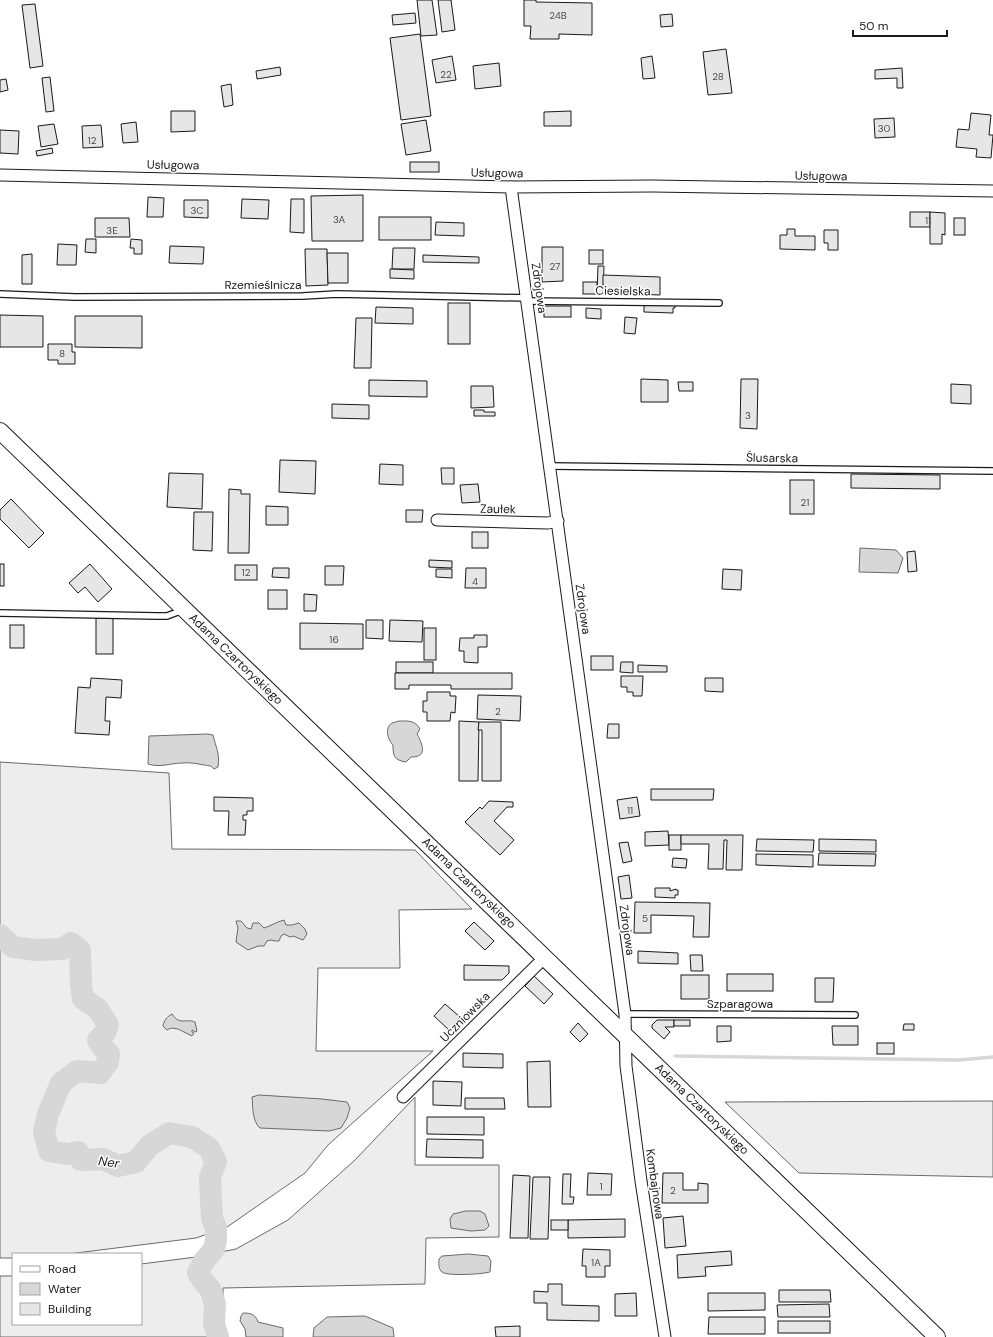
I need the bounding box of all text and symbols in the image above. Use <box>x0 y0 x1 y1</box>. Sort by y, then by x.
house number: 24B <box>549 9 567 22</box>
scale bar <box>853 12 947 38</box>
text: 50 m <box>859 18 888 34</box>
house number: 22 <box>440 68 452 81</box>
house number: 28 <box>712 70 724 83</box>
house number: 30 <box>878 122 891 135</box>
house number: 12 <box>88 134 97 147</box>
street label: Usługowa <box>147 157 199 173</box>
street label: Usługowa <box>471 165 523 181</box>
street label: Usługowa <box>795 168 847 184</box>
house number: 3C <box>190 204 204 217</box>
house number: 3A <box>333 213 345 226</box>
house number: 11 <box>925 214 931 227</box>
house number: 3E <box>106 224 118 237</box>
house number: 27 <box>550 260 560 273</box>
street label: Zdrojowa <box>528 262 550 314</box>
street label: Rzemieślnicza <box>224 277 302 293</box>
street label: Ciesielska <box>595 283 651 299</box>
house number: 8 <box>59 347 65 360</box>
house number: 3 <box>745 409 751 422</box>
street label: Ślusarska <box>746 450 798 466</box>
house number: 21 <box>801 496 809 509</box>
street label: Zaułek <box>480 501 516 517</box>
house number: 12 <box>242 566 251 579</box>
house number: 4 <box>472 575 478 588</box>
street label: Zdrojowa <box>572 583 594 635</box>
street label: Adama Czartoryskiego <box>186 610 286 708</box>
house number: 16 <box>329 633 339 646</box>
house number: 2 <box>495 705 501 718</box>
house number: 11 <box>627 804 633 817</box>
street label: Adama Czartoryskiego <box>419 834 519 932</box>
street label: Zdrojowa <box>616 904 638 956</box>
house number: 5 <box>642 912 648 925</box>
street label: Uczniowska <box>437 989 493 1045</box>
street label: Szparagowa <box>707 996 773 1012</box>
street label: Adama Czartoryskiego <box>652 1060 752 1158</box>
street label: Kombajnowa <box>642 1148 668 1220</box>
water label: Ner <box>97 1152 122 1172</box>
house number: 1 <box>599 1180 603 1193</box>
house number: 2 <box>670 1184 676 1197</box>
legend <box>12 1253 142 1325</box>
house number: 1A <box>591 1256 601 1269</box>
text: Road <box>48 1261 76 1277</box>
text: Water <box>48 1281 82 1297</box>
text: Building <box>48 1301 92 1317</box>

